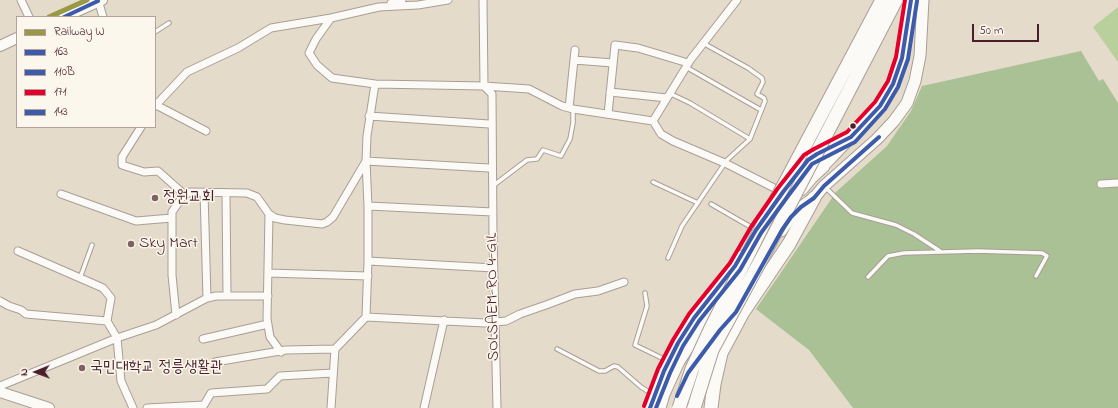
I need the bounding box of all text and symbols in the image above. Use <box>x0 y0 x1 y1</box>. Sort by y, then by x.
legend <box>16 16 156 128</box>
scale bar <box>974 16 1041 42</box>
text: 50 m <box>979 22 1003 40</box>
text: Railway W <box>54 23 105 41</box>
text: 163 <box>54 43 68 61</box>
text: 110B <box>54 63 75 81</box>
text: 171 <box>54 83 67 101</box>
text: 143 <box>54 103 68 121</box>
unlabelled marker <box>848 121 858 131</box>
place label: 정원교회 <box>163 188 214 208</box>
marker: 정원교회 <box>150 193 160 203</box>
street label: SOLSAEM-RO 4-GIL <box>483 233 505 361</box>
place label: Sky Mart <box>139 234 198 254</box>
marker: Sky Mart <box>126 239 136 249</box>
north arrow <box>16 352 56 392</box>
place label: 국민대학교 정릉생활관 <box>90 358 223 378</box>
marker: 국민대학교 정릉생활관 <box>77 363 87 373</box>
text: N <box>16 368 32 376</box>

